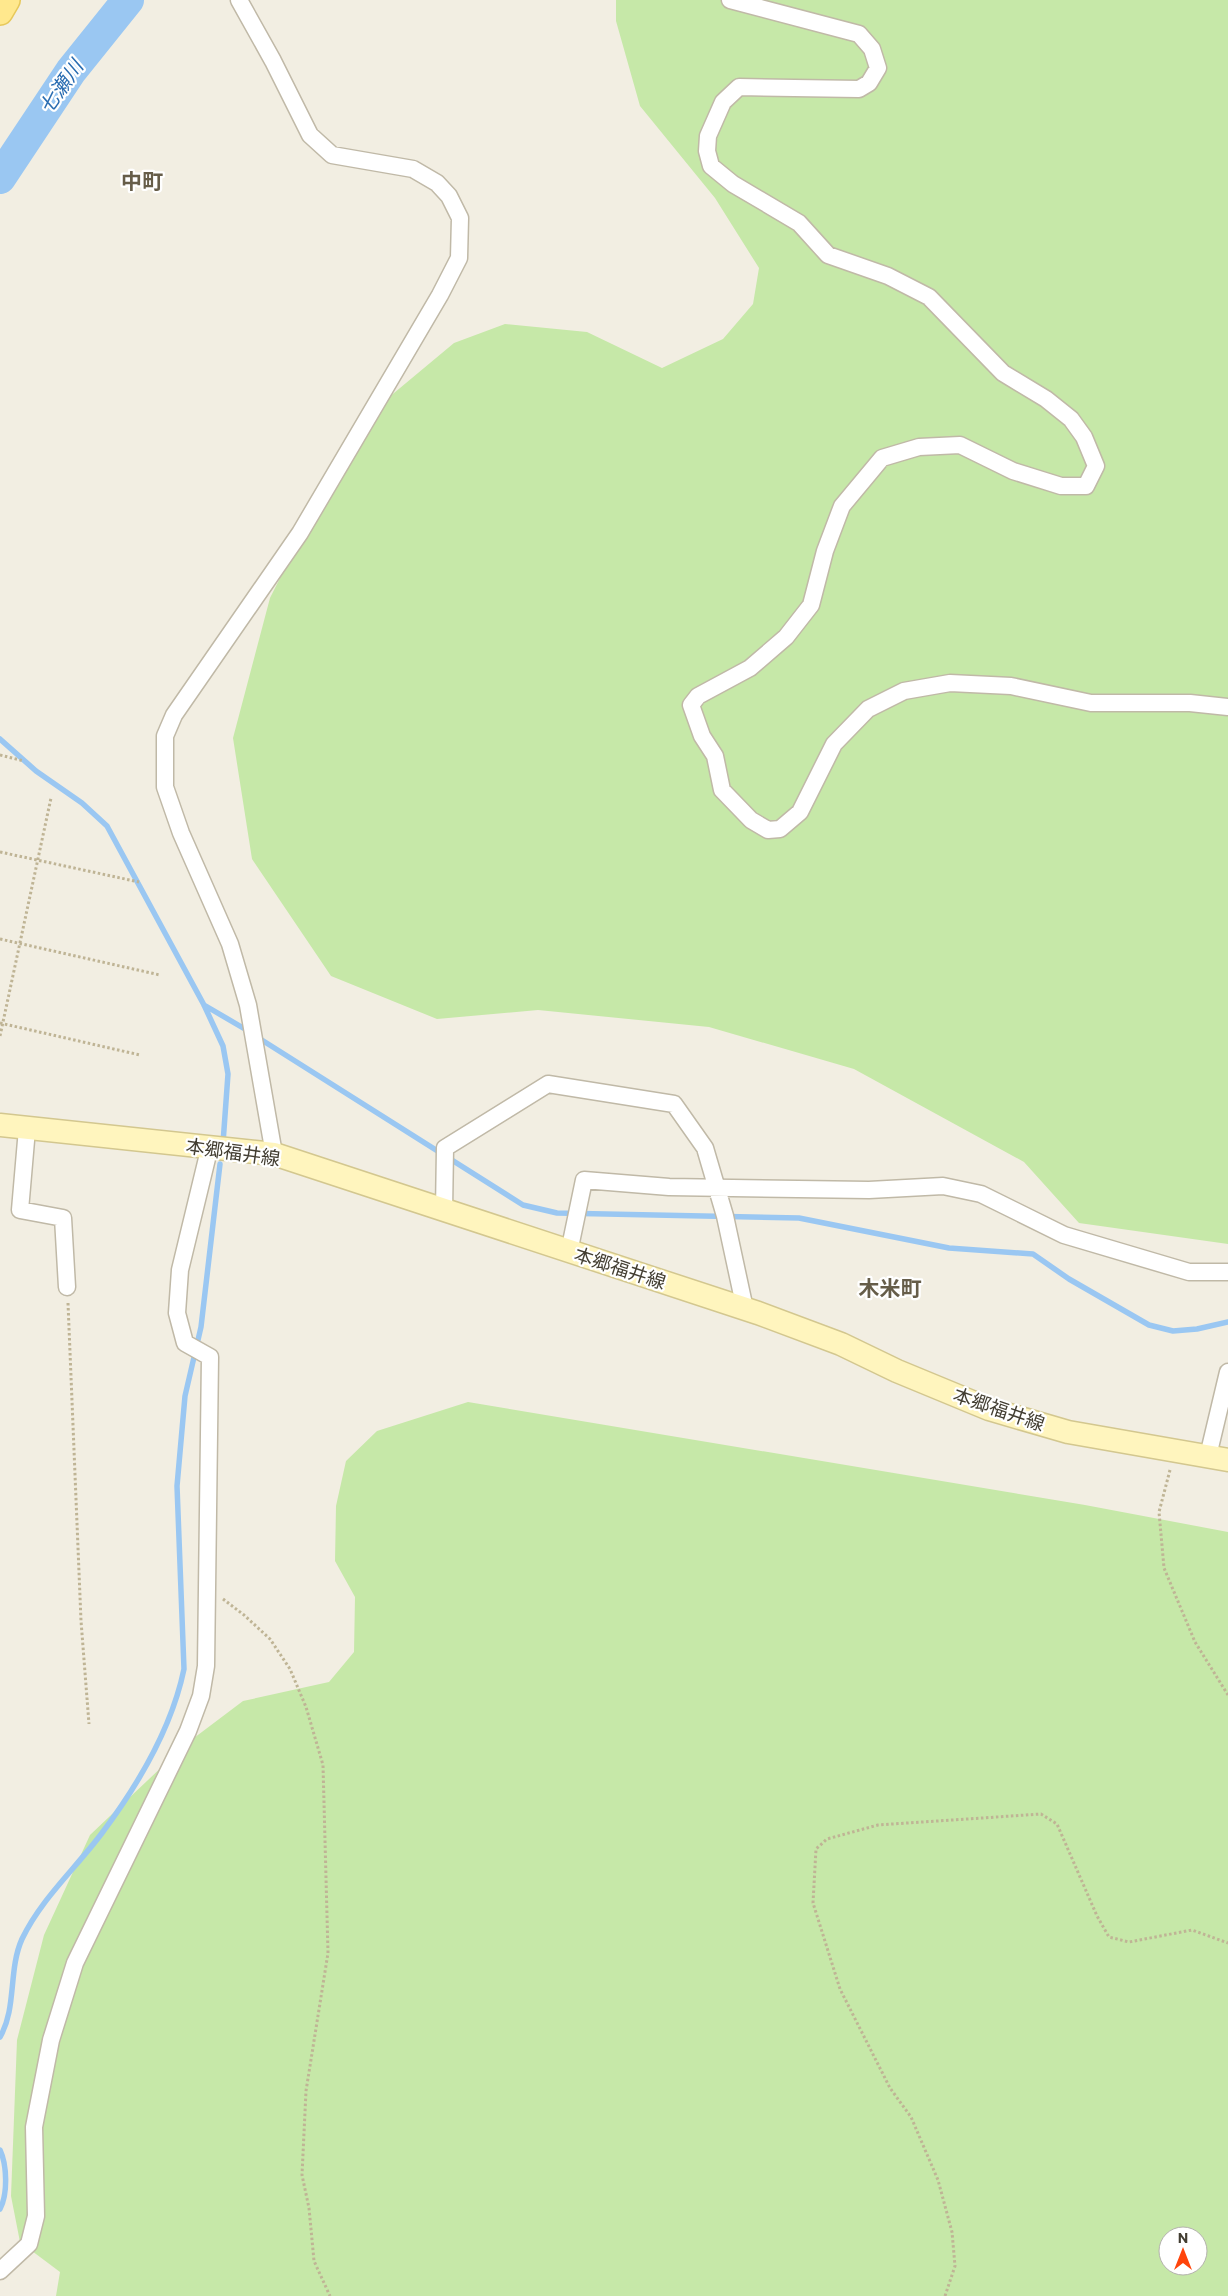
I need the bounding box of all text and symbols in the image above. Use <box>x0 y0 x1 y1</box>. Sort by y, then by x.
water label: 七瀬川 <box>33 53 88 118</box>
district label: 中町 <box>121 168 163 193</box>
street label: 本郷福井線 <box>184 1134 282 1170</box>
street label: 本郷福井線 <box>571 1242 669 1293</box>
district label: 木米町 <box>859 1275 922 1300</box>
street label: 本郷福井線 <box>950 1382 1048 1435</box>
north arrow <box>1158 2226 1208 2276</box>
text: N <box>1178 2229 1188 2246</box>

